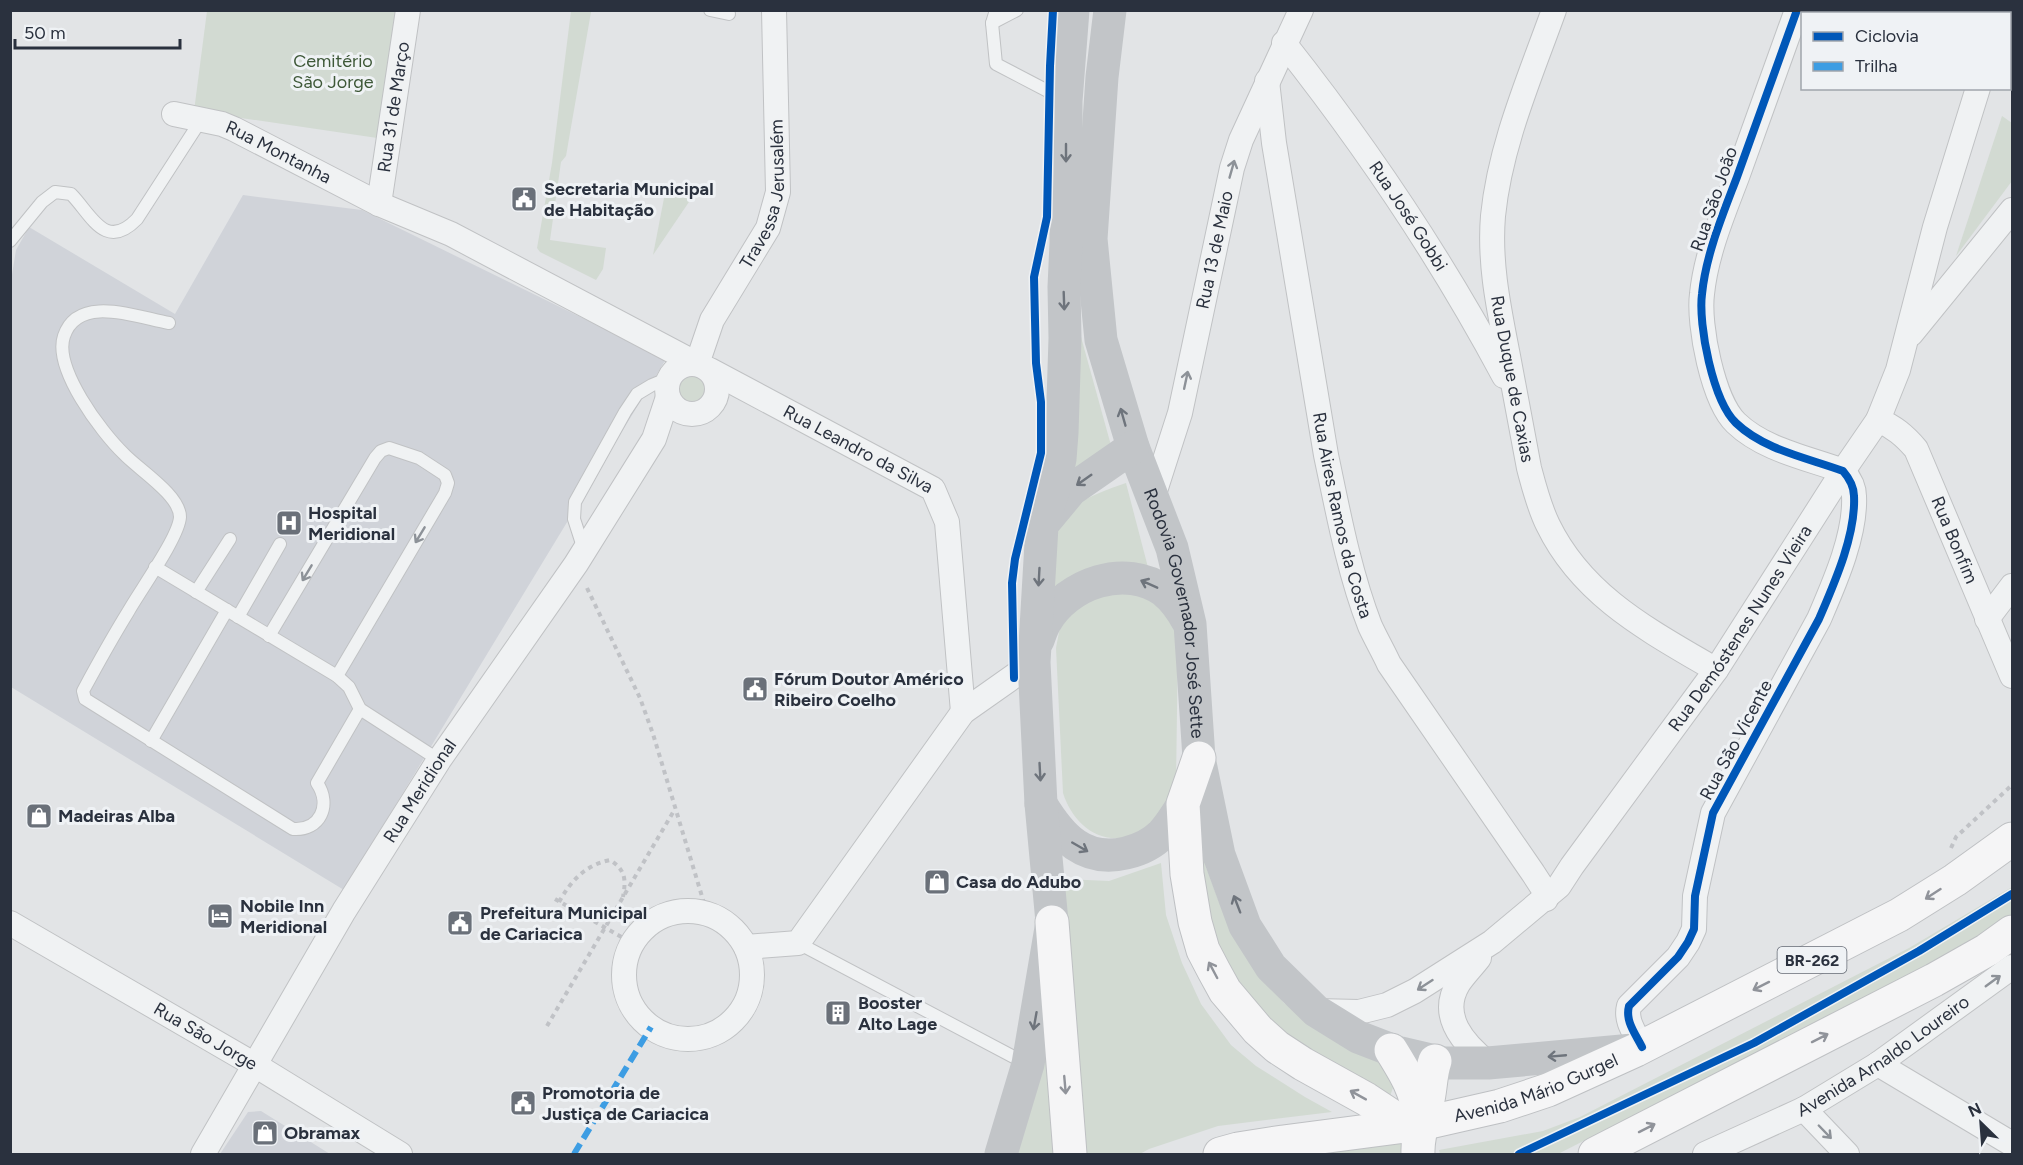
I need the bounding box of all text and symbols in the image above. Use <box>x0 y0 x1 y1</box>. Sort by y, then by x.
scale bar <box>15 12 180 50</box>
legend <box>1801 12 2011 90</box>
text: 50 m <box>24 22 66 44</box>
text: Ciclovia <box>1855 25 1919 47</box>
street label: Rua 31 de Março <box>373 40 414 174</box>
park label: Cemitério São Jorge <box>292 50 374 93</box>
text: Trilha <box>1855 55 1898 77</box>
street label: Rua Montanha <box>222 116 335 188</box>
street label: Travessa Jerusalém <box>735 119 789 273</box>
one-way arrow <box>1060 142 1072 162</box>
street label: Rua São João <box>1686 144 1742 254</box>
street label: Rua José Gobbi <box>1364 157 1452 275</box>
one-way arrow <box>1227 160 1238 179</box>
place label: Secretaria Municipal de Habitação <box>544 178 714 221</box>
public building icon: Secretaria Municipal de Habitação <box>509 184 539 214</box>
street label: Rua 13 de Maio <box>1191 189 1238 311</box>
one-way arrow <box>1058 291 1070 311</box>
street label: Rua Duque de Caxias <box>1486 294 1539 464</box>
one-way arrow <box>1181 371 1193 390</box>
street label: Rua Leandro da Silva <box>779 400 937 498</box>
one-way arrow <box>1117 408 1128 427</box>
street label: Rua Aires Ramos da Costa <box>1308 410 1377 621</box>
one-way arrow <box>1077 474 1093 486</box>
street label: Rodovia Governador José Sette <box>1139 485 1209 739</box>
street label: Rua Bonfim <box>1926 493 1983 587</box>
place label: Hospital Meridional <box>308 502 395 545</box>
hospital icon: Hospital Meridional <box>274 508 304 538</box>
street label: Rua Demóstenes Nunes Vieira <box>1664 521 1817 736</box>
one-way arrow <box>414 526 426 543</box>
one-way arrow <box>300 564 312 581</box>
one-way arrow <box>1033 567 1044 587</box>
one-way arrow <box>1141 577 1159 589</box>
place label: Fórum Doutor Américo Ribeiro Coelho <box>774 668 964 711</box>
public building icon: Fórum Doutor Américo Ribeiro Coelho <box>740 674 770 704</box>
street label: Rua São Vicente <box>1695 676 1777 804</box>
street label: Rua Meridional <box>379 735 461 847</box>
one-way arrow <box>1034 762 1045 782</box>
shop icon: Madeiras Alba <box>24 801 54 831</box>
place label: Madeiras Alba <box>58 805 175 827</box>
one-way arrow <box>1071 841 1088 853</box>
shop icon: Casa do Adubo <box>922 867 952 897</box>
place label: Casa do Adubo <box>956 871 1081 893</box>
one-way arrow <box>1925 888 1942 900</box>
place label: Nobile Inn Meridional <box>240 895 327 938</box>
one-way arrow <box>1231 895 1242 913</box>
hotel icon: Nobile Inn Meridional <box>205 901 235 931</box>
place label: Prefeitura Municipal de Cariacica <box>480 902 647 945</box>
public building icon: Prefeitura Municipal de Cariacica <box>445 908 475 938</box>
road number: BR-262 <box>1778 947 1846 973</box>
one-way arrow <box>1207 962 1219 979</box>
one-way arrow <box>1985 974 2001 987</box>
one-way arrow <box>1417 979 1434 991</box>
one-way arrow <box>1753 981 1771 992</box>
street label: Avenida Arnaldo Loureiro <box>1794 991 1974 1122</box>
place label: Booster Alto Lage <box>858 992 937 1035</box>
street label: Rua São Jorge <box>150 998 262 1075</box>
building icon: Booster Alto Lage <box>823 998 853 1028</box>
one-way arrow <box>1029 1011 1040 1030</box>
one-way arrow <box>1811 1032 1829 1044</box>
street label: Avenida Mário Gurgel <box>1452 1049 1621 1127</box>
one-way arrow <box>1547 1051 1567 1062</box>
one-way arrow <box>1059 1074 1070 1094</box>
place label: Promotoria de Justiça de Cariacica <box>542 1082 709 1125</box>
public building icon: Promotoria de Justiça de Cariacica <box>508 1088 538 1118</box>
one-way arrow <box>1350 1089 1368 1100</box>
north arrow <box>1951 1093 2011 1153</box>
text: N <box>1965 1099 1984 1121</box>
shop icon: Obramax <box>250 1118 280 1148</box>
place label: Obramax <box>284 1122 361 1144</box>
one-way arrow <box>1637 1122 1655 1133</box>
one-way arrow <box>1818 1124 1832 1139</box>

